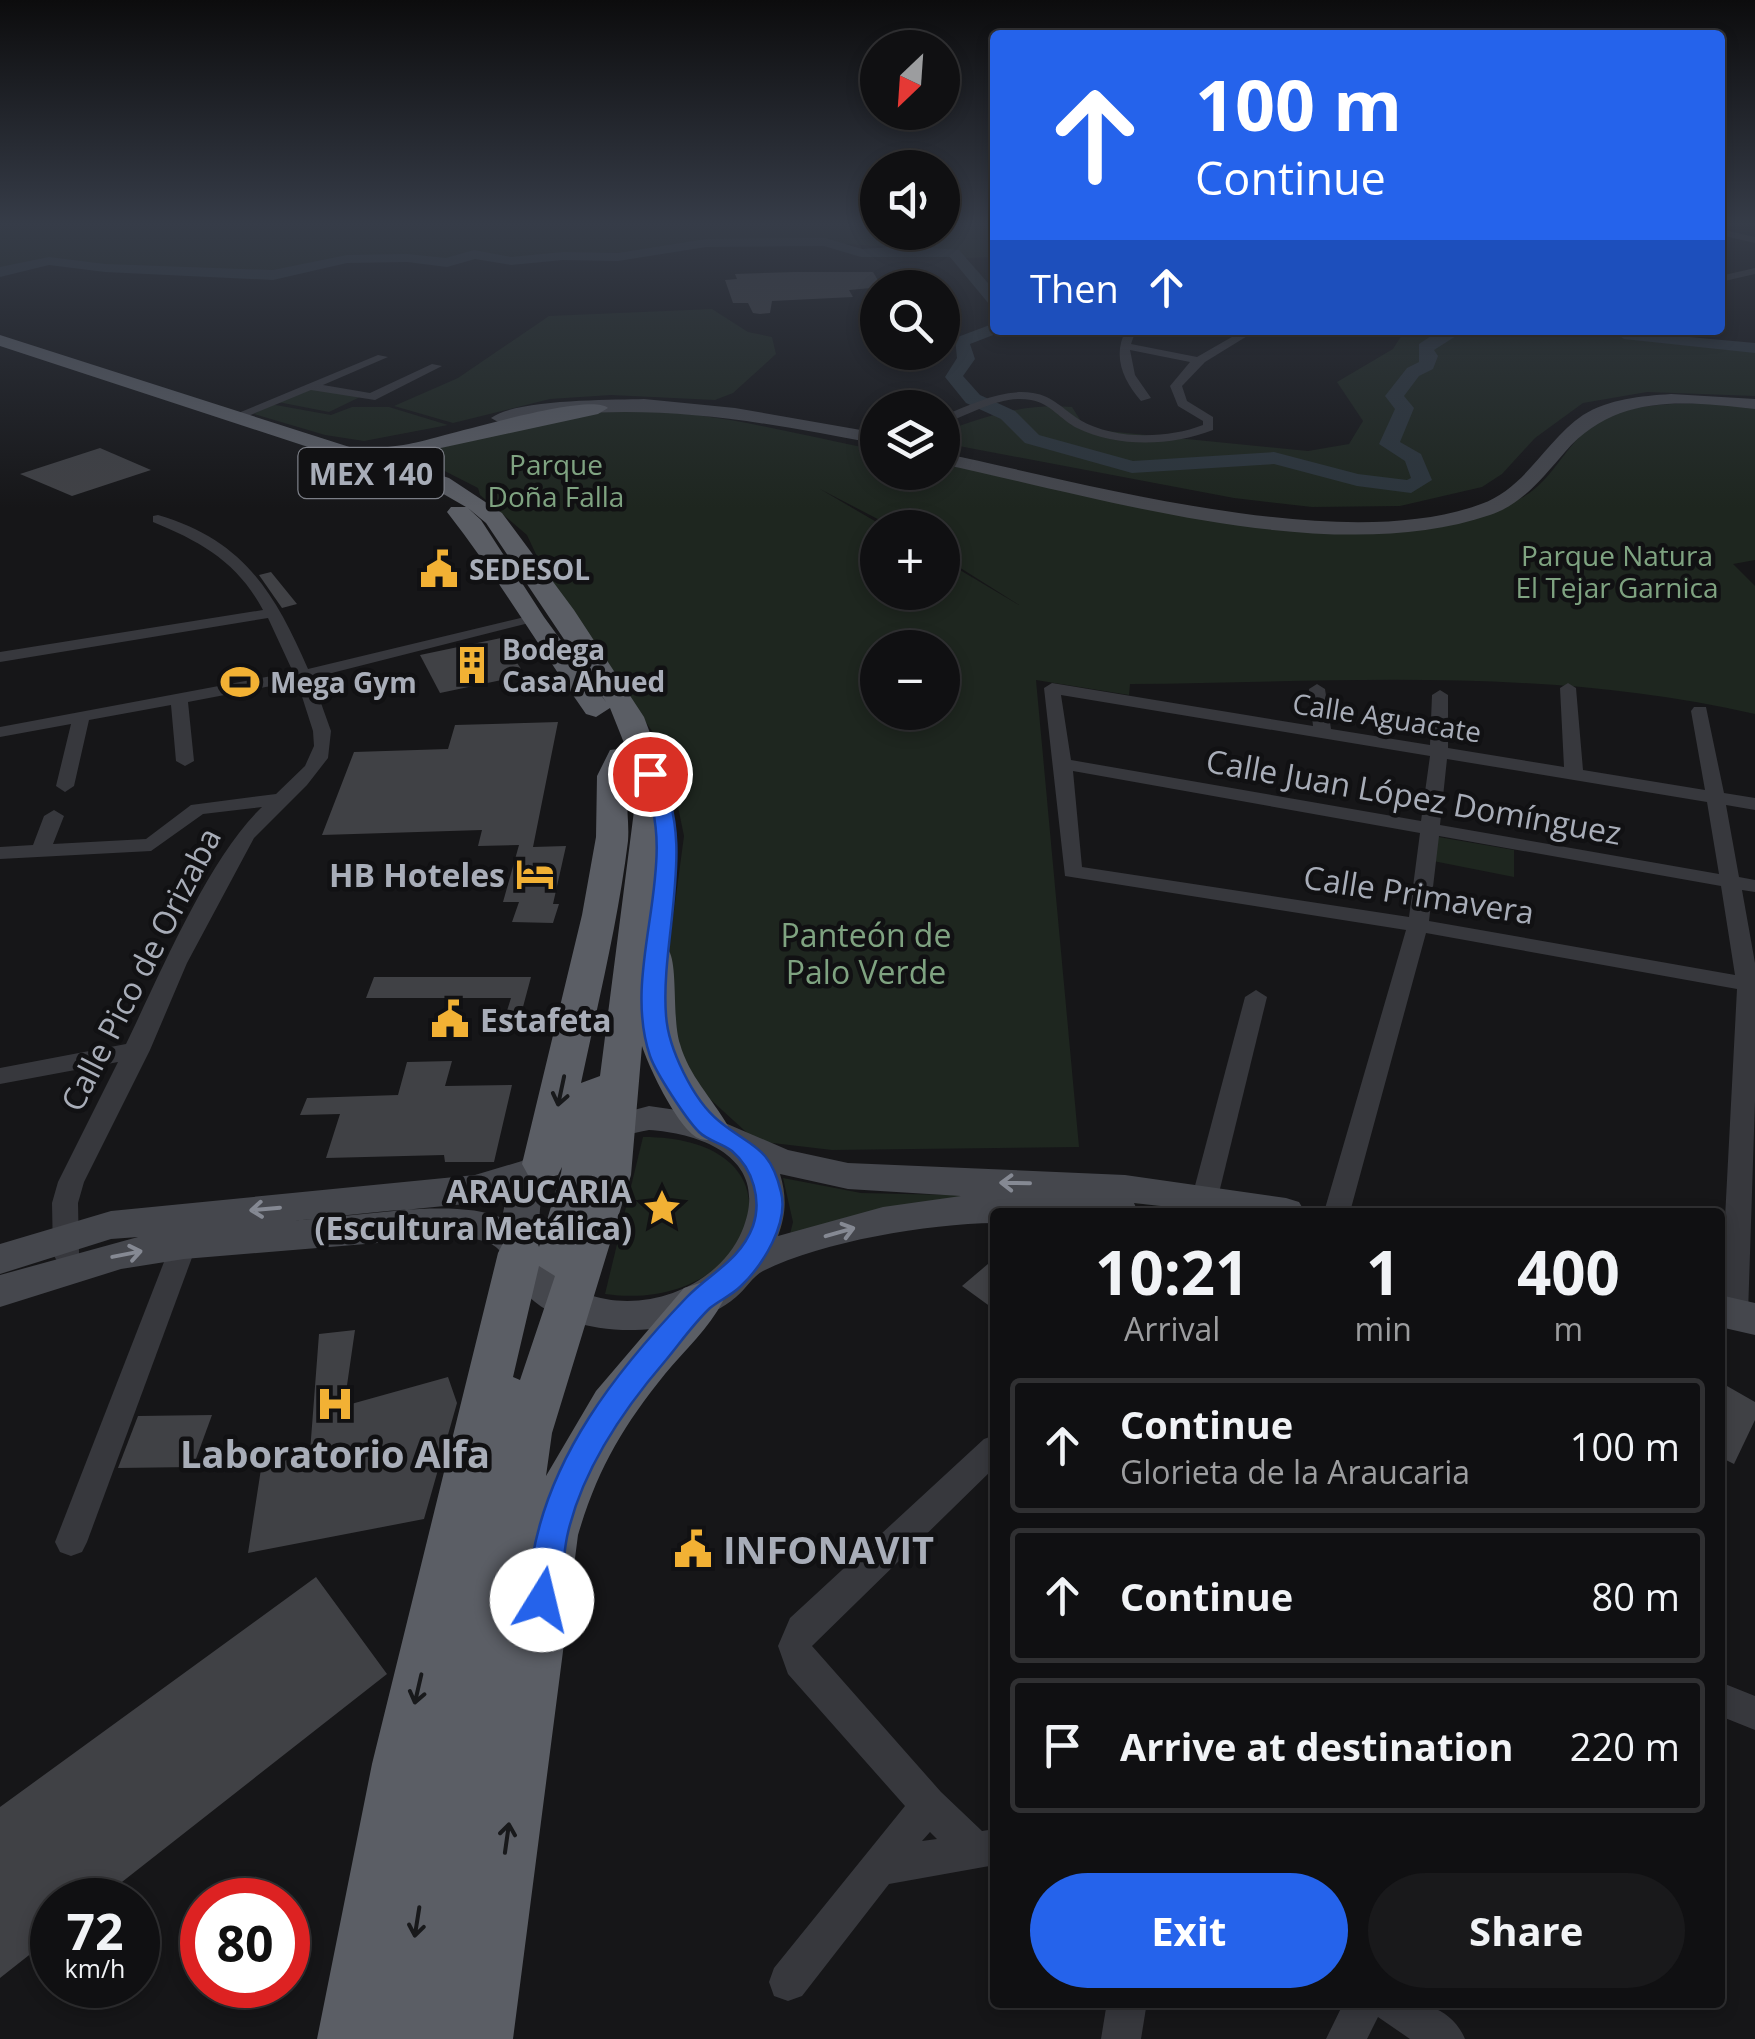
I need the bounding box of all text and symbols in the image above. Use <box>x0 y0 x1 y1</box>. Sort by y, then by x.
north arrow <box>860 30 960 130</box>
map controls <box>860 30 960 730</box>
text: 100 m <box>1195 56 1402 152</box>
icon: ahead <box>1030 70 1160 200</box>
text: Continue <box>1195 147 1386 208</box>
button: sound <box>860 150 960 250</box>
icon: ahead <box>1139 260 1194 315</box>
text: Then <box>1030 262 1119 314</box>
button: search <box>860 270 960 370</box>
button: layers <box>860 390 960 490</box>
park label: Parque Doña Falla <box>488 445 624 515</box>
road number: MEX 140 <box>298 448 444 498</box>
button: + <box>860 510 960 610</box>
park label: Parque Natura El Tejar Garnica <box>1516 536 1718 606</box>
public building icon: SEDESOL <box>418 548 460 590</box>
place label: SEDESOL <box>469 550 590 588</box>
place label: Bodega Casa Ahued <box>502 630 665 700</box>
button: − <box>860 630 960 730</box>
building icon: Bodega Casa Ahued <box>451 644 493 686</box>
sports icon: Mega Gym <box>219 661 261 703</box>
place label: Mega Gym <box>270 663 417 701</box>
street label: Calle Aguacate <box>1290 683 1484 751</box>
pin <box>608 732 693 817</box>
street label: Calle Juan López Domínguez <box>1203 738 1625 854</box>
icon: arrive <box>623 747 678 802</box>
street label: Calle Pico de Orizaba <box>50 820 230 1118</box>
place label: HB Hoteles <box>329 853 505 896</box>
hotel icon: HB Hoteles <box>514 853 556 895</box>
street label: Calle Primavera <box>1301 855 1537 933</box>
park label: Panteón de Palo Verde <box>781 913 951 993</box>
public building icon: Estafeta <box>429 998 471 1040</box>
place label: Estafeta <box>480 998 612 1041</box>
one-way arrow <box>551 1074 569 1106</box>
place label: ARAUCARIA (Escultura Metálica) <box>315 1169 633 1249</box>
one-way arrow <box>1000 1174 1032 1193</box>
place icon: ARAUCARIA (Escultura Metálica) <box>641 1187 683 1229</box>
one-way arrow <box>250 1200 282 1219</box>
one-way arrow <box>824 1222 855 1240</box>
text: 10:21 <box>1095 1231 1249 1313</box>
text: 1 <box>1366 1231 1400 1313</box>
text: 400 <box>1517 1231 1620 1313</box>
one-way arrow <box>110 1243 142 1262</box>
text: Arrival <box>1124 1307 1220 1350</box>
text: min <box>1355 1307 1412 1350</box>
text: m <box>1554 1307 1583 1350</box>
hospital icon: Laboratorio Alfa <box>314 1383 356 1425</box>
text: Continue <box>1120 1398 1293 1450</box>
icon: ahead <box>1035 1418 1090 1473</box>
text: 100 m <box>1570 1420 1680 1472</box>
place label: Laboratorio Alfa <box>180 1427 490 1479</box>
text: Glorieta de la Araucaria <box>1120 1450 1470 1493</box>
place label: INFONAVIT <box>723 1523 934 1575</box>
public building icon: INFONAVIT <box>672 1528 714 1570</box>
position arrow <box>490 1548 594 1652</box>
icon: ahead <box>1035 1568 1090 1623</box>
text: Continue <box>1120 1570 1293 1622</box>
text: 80 m <box>1591 1570 1680 1622</box>
one-way arrow <box>408 1672 426 1704</box>
icon: arrive <box>1035 1718 1090 1773</box>
text: Arrive at destination <box>1120 1720 1514 1772</box>
text: 220 m <box>1570 1720 1680 1772</box>
one-way arrow <box>499 1823 517 1855</box>
button: Exit <box>1030 1873 1348 1988</box>
button: Share <box>1368 1873 1685 1988</box>
speed limit sign: 80 <box>180 1878 310 2008</box>
text: 72 <box>66 1897 124 1965</box>
one-way arrow <box>407 1905 426 1938</box>
text: km/h <box>65 1951 125 1985</box>

